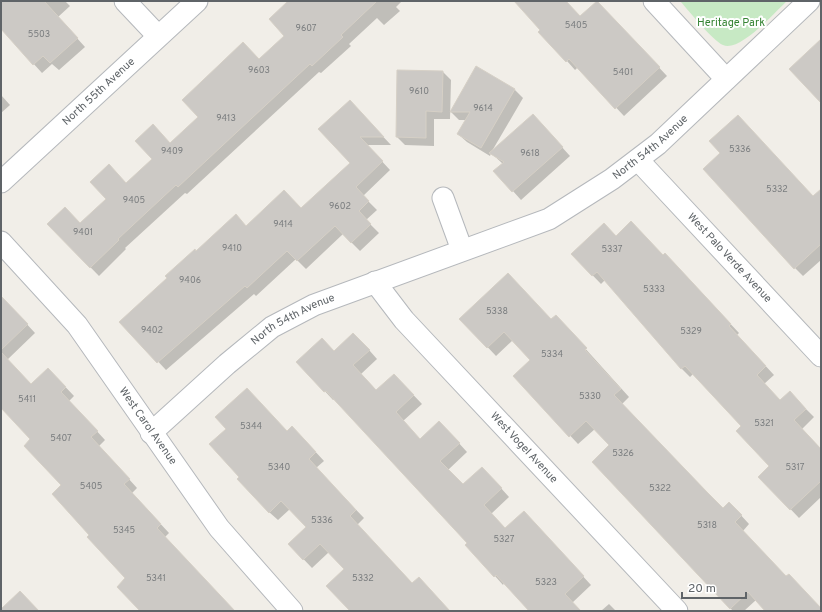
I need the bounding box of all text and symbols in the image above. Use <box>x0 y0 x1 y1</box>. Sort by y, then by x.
park label: Heritage Park <box>697 16 765 30</box>
house number: 5405 <box>565 20 587 31</box>
house number: 9607 <box>296 23 317 34</box>
house number: 5503 <box>28 29 50 40</box>
street label: North 55th Avenue <box>59 55 138 129</box>
house number: 9603 <box>248 65 270 76</box>
house number: 5401 <box>613 67 633 78</box>
house number: 9610 <box>409 86 429 97</box>
house number: 9614 <box>473 103 493 114</box>
street label: North 54th Avenue <box>610 112 691 183</box>
house number: 9413 <box>216 113 236 124</box>
house number: 5336 <box>729 144 751 155</box>
house number: 9409 <box>161 146 183 157</box>
house number: 9618 <box>520 148 540 159</box>
house number: 5332 <box>766 184 788 195</box>
house number: 9405 <box>123 195 145 206</box>
house number: 9602 <box>329 201 351 212</box>
street label: West Palo Verde Avenue <box>684 210 775 306</box>
house number: 9414 <box>273 219 293 230</box>
house number: 9401 <box>73 227 93 238</box>
house number: 9410 <box>222 243 242 254</box>
house number: 5337 <box>601 244 623 255</box>
house number: 9406 <box>179 275 201 286</box>
house number: 5333 <box>643 284 665 295</box>
street label: North 54th Avenue <box>248 291 337 348</box>
house number: 5338 <box>486 306 508 317</box>
house number: 9402 <box>141 325 163 336</box>
house number: 5329 <box>680 326 702 337</box>
house number: 5334 <box>541 349 563 360</box>
street label: West Carol Avenue <box>116 385 180 468</box>
house number: 5330 <box>579 391 601 402</box>
house number: 5411 <box>18 394 36 405</box>
street label: West Vogel Avenue <box>487 409 561 486</box>
house number: 5321 <box>754 418 774 429</box>
house number: 5344 <box>240 421 263 432</box>
house number: 5407 <box>50 433 72 444</box>
house number: 5326 <box>612 448 634 459</box>
house number: 5340 <box>268 462 290 473</box>
house number: 5317 <box>785 462 805 473</box>
house number: 5405 <box>80 481 102 492</box>
house number: 5322 <box>649 483 671 494</box>
house number: 5336 <box>311 515 333 526</box>
house number: 5318 <box>697 520 717 531</box>
house number: 5345 <box>113 525 135 536</box>
house number: 5327 <box>494 534 515 545</box>
house number: 5341 <box>146 573 166 584</box>
house number: 5332 <box>352 573 374 584</box>
scale bar <box>682 574 746 600</box>
house number: 5323 <box>535 577 557 588</box>
text: 20 m <box>688 581 716 597</box>

